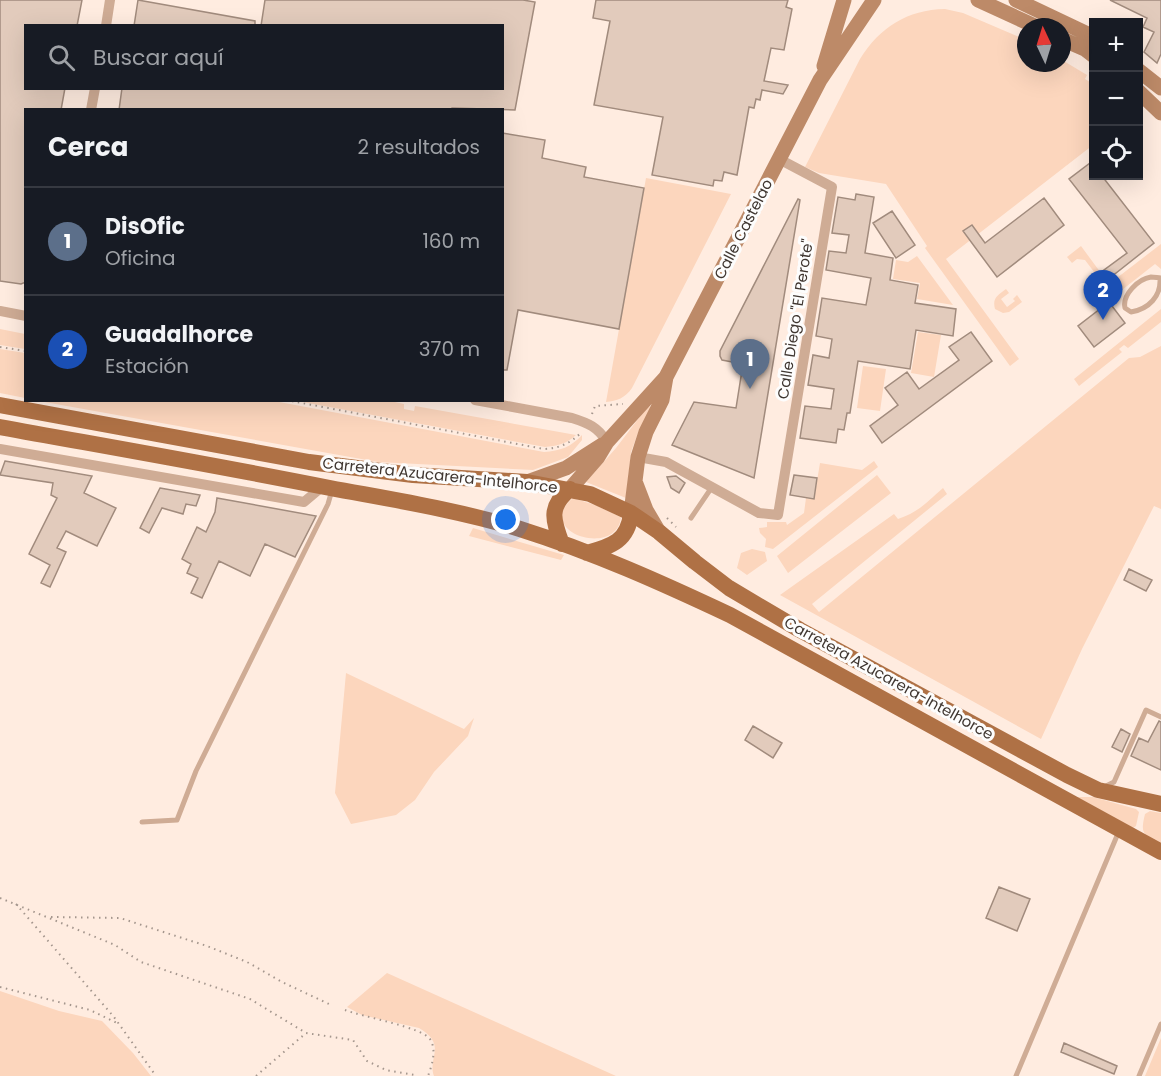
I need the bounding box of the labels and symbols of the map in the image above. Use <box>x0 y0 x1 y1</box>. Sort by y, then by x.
north arrow <box>1017 18 1071 72</box>
street label: Calle Castelao <box>709 175 777 283</box>
street label: Calle Diego "El Perote" <box>772 237 818 401</box>
pin: 2 <box>1084 270 1122 320</box>
pin: 1 <box>730 340 770 389</box>
street label: Carretera Azucarera-Intelhorce <box>321 452 559 498</box>
your location <box>491 505 520 534</box>
street label: Carretera Azucarera-Intelhorce <box>781 612 997 744</box>

